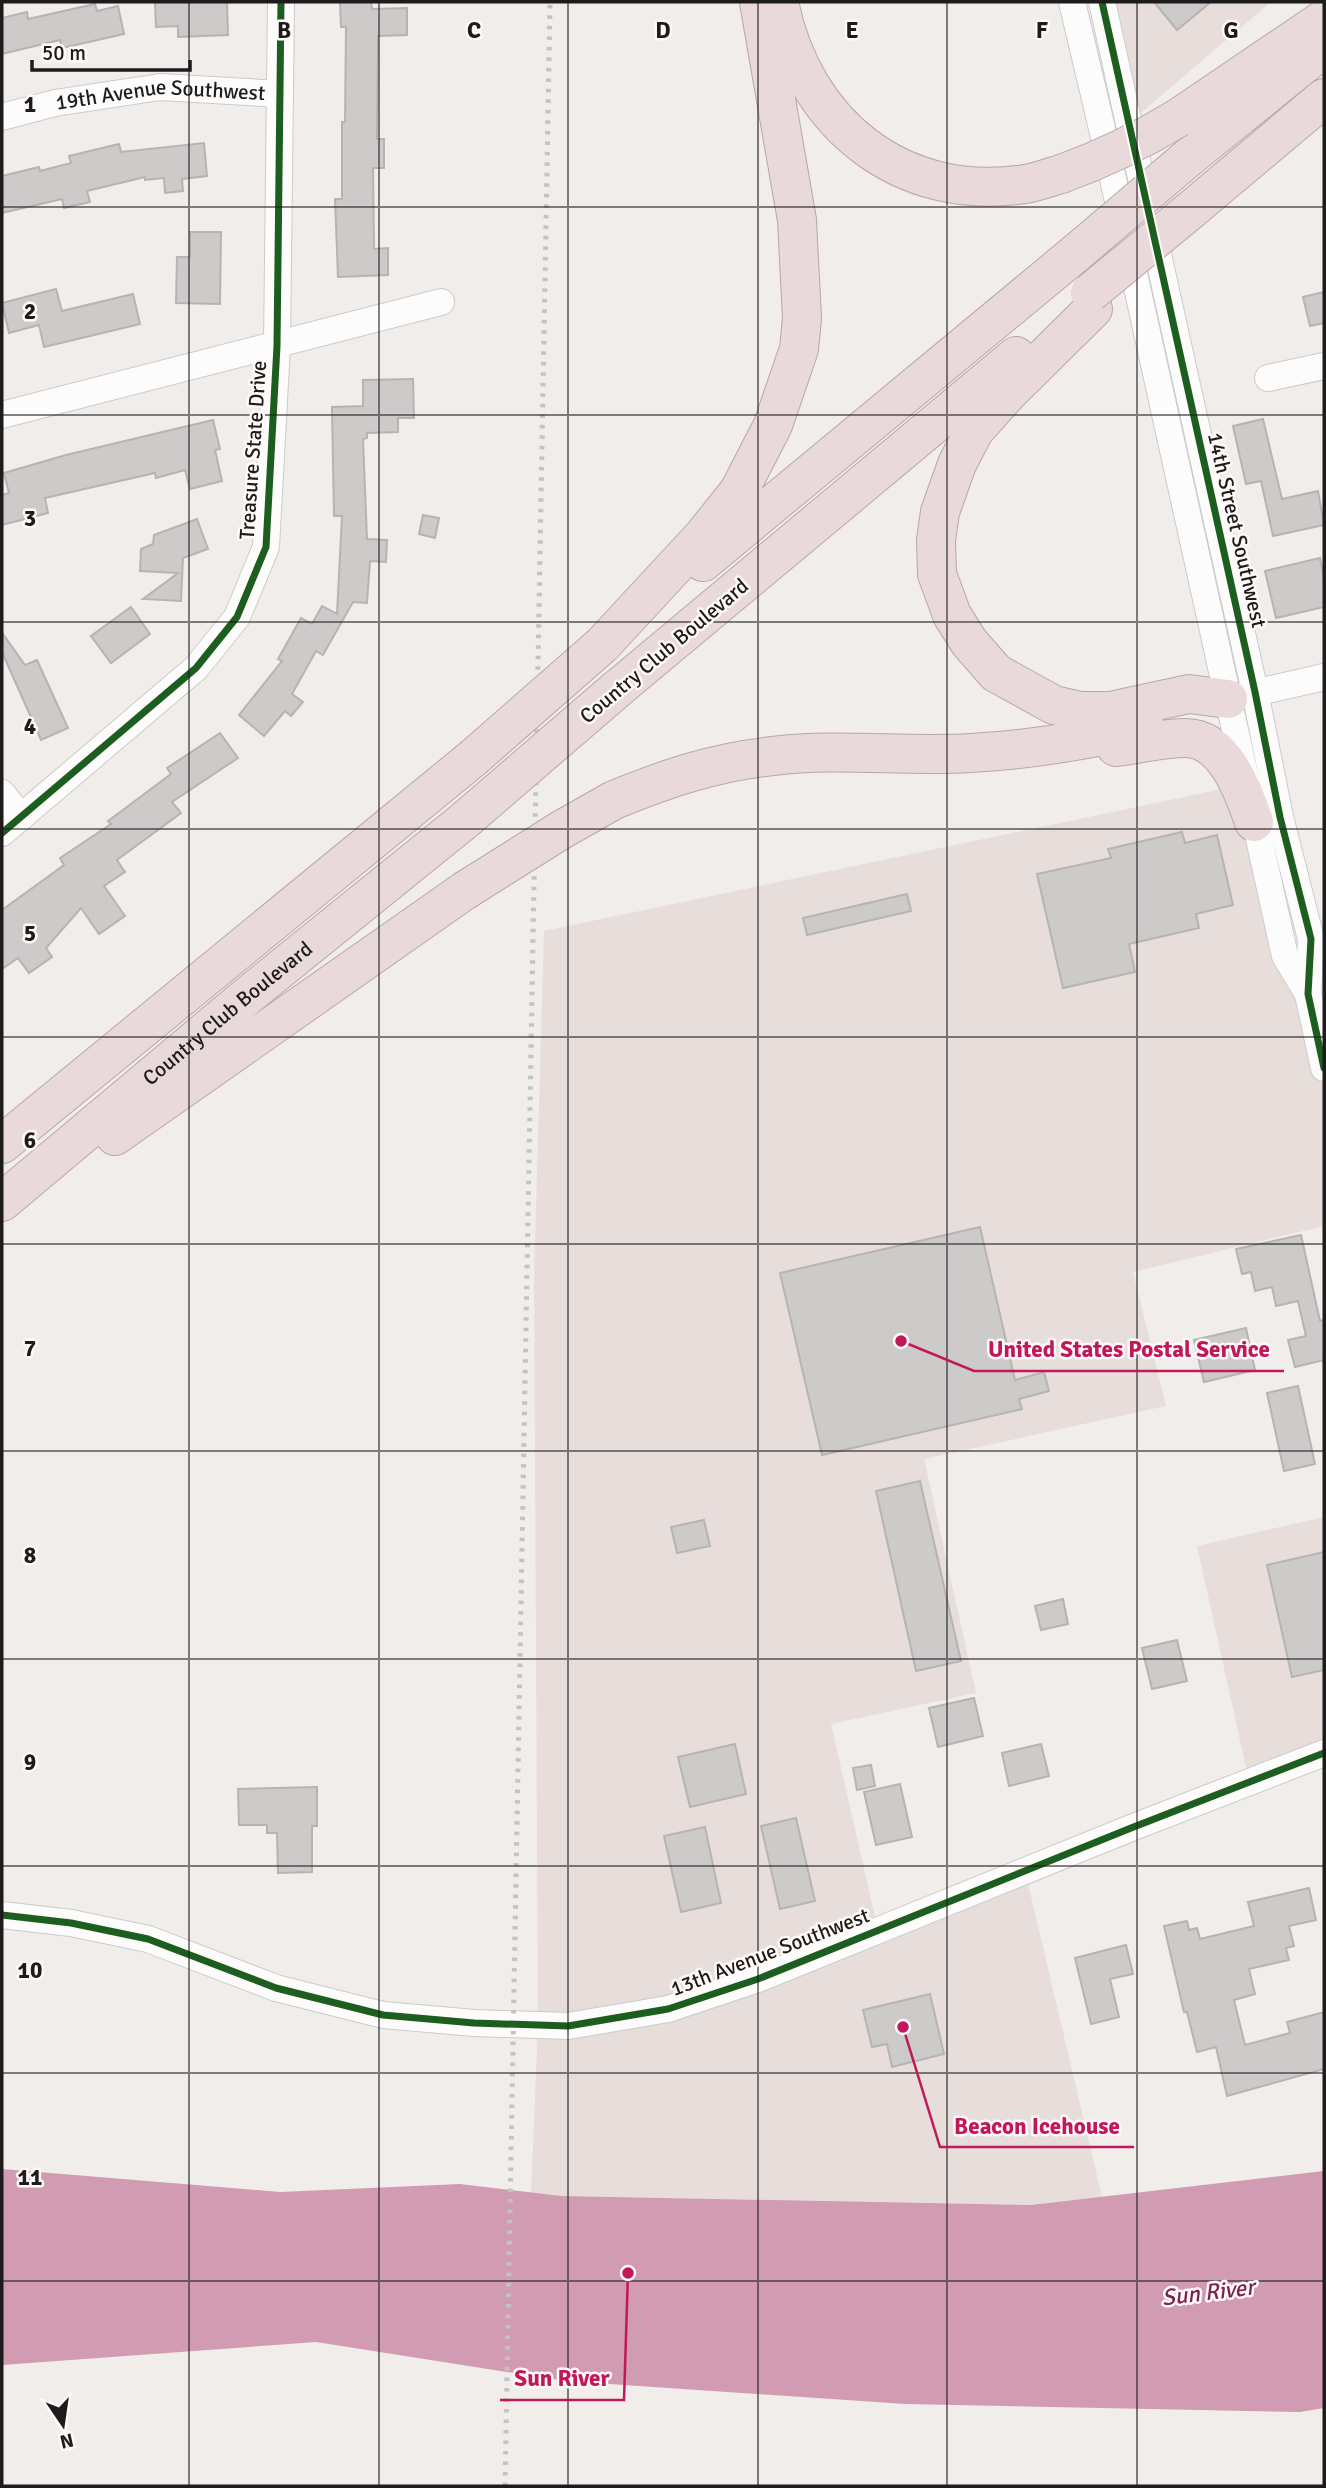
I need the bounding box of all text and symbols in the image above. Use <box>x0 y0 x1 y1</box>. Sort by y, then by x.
text: B <box>277 16 291 45</box>
text: C <box>467 16 481 45</box>
text: D <box>655 16 671 45</box>
text: E <box>845 16 859 45</box>
text: F <box>1036 16 1048 45</box>
text: G <box>1223 16 1239 45</box>
scale bar <box>32 28 189 72</box>
text: 50 m <box>42 40 86 66</box>
street label: 19th Avenue Southwest <box>54 74 266 116</box>
text: 1 <box>24 90 36 119</box>
text: 2 <box>24 297 36 326</box>
street label: Treasure State Drive <box>234 359 272 541</box>
street label: 14th Street Southwest <box>1202 430 1272 630</box>
text: 3 <box>24 504 36 533</box>
street label: Country Club Boulevard <box>574 573 754 729</box>
text: 4 <box>24 712 36 741</box>
text: 5 <box>24 919 36 948</box>
street label: Country Club Boulevard <box>137 936 318 1091</box>
text: 6 <box>24 1126 36 1155</box>
callout: United States Postal Service <box>974 1327 1284 1371</box>
text: 7 <box>24 1334 36 1363</box>
text: United States Postal Service <box>988 1335 1270 1364</box>
text: 8 <box>24 1541 36 1570</box>
text: 9 <box>24 1748 36 1777</box>
street label: 13th Avenue Southwest <box>667 1902 873 2002</box>
text: 10 <box>18 1956 42 1985</box>
callout: Beacon Icehouse <box>940 2103 1134 2147</box>
text: Beacon Icehouse <box>954 2112 1120 2141</box>
text: 11 <box>18 2163 42 2192</box>
water label: Sun River <box>1160 2272 1259 2313</box>
callout: Sun River <box>500 2356 624 2400</box>
text: Sun River <box>514 2364 611 2393</box>
north arrow <box>28 2390 98 2460</box>
text: N <box>57 2427 76 2454</box>

